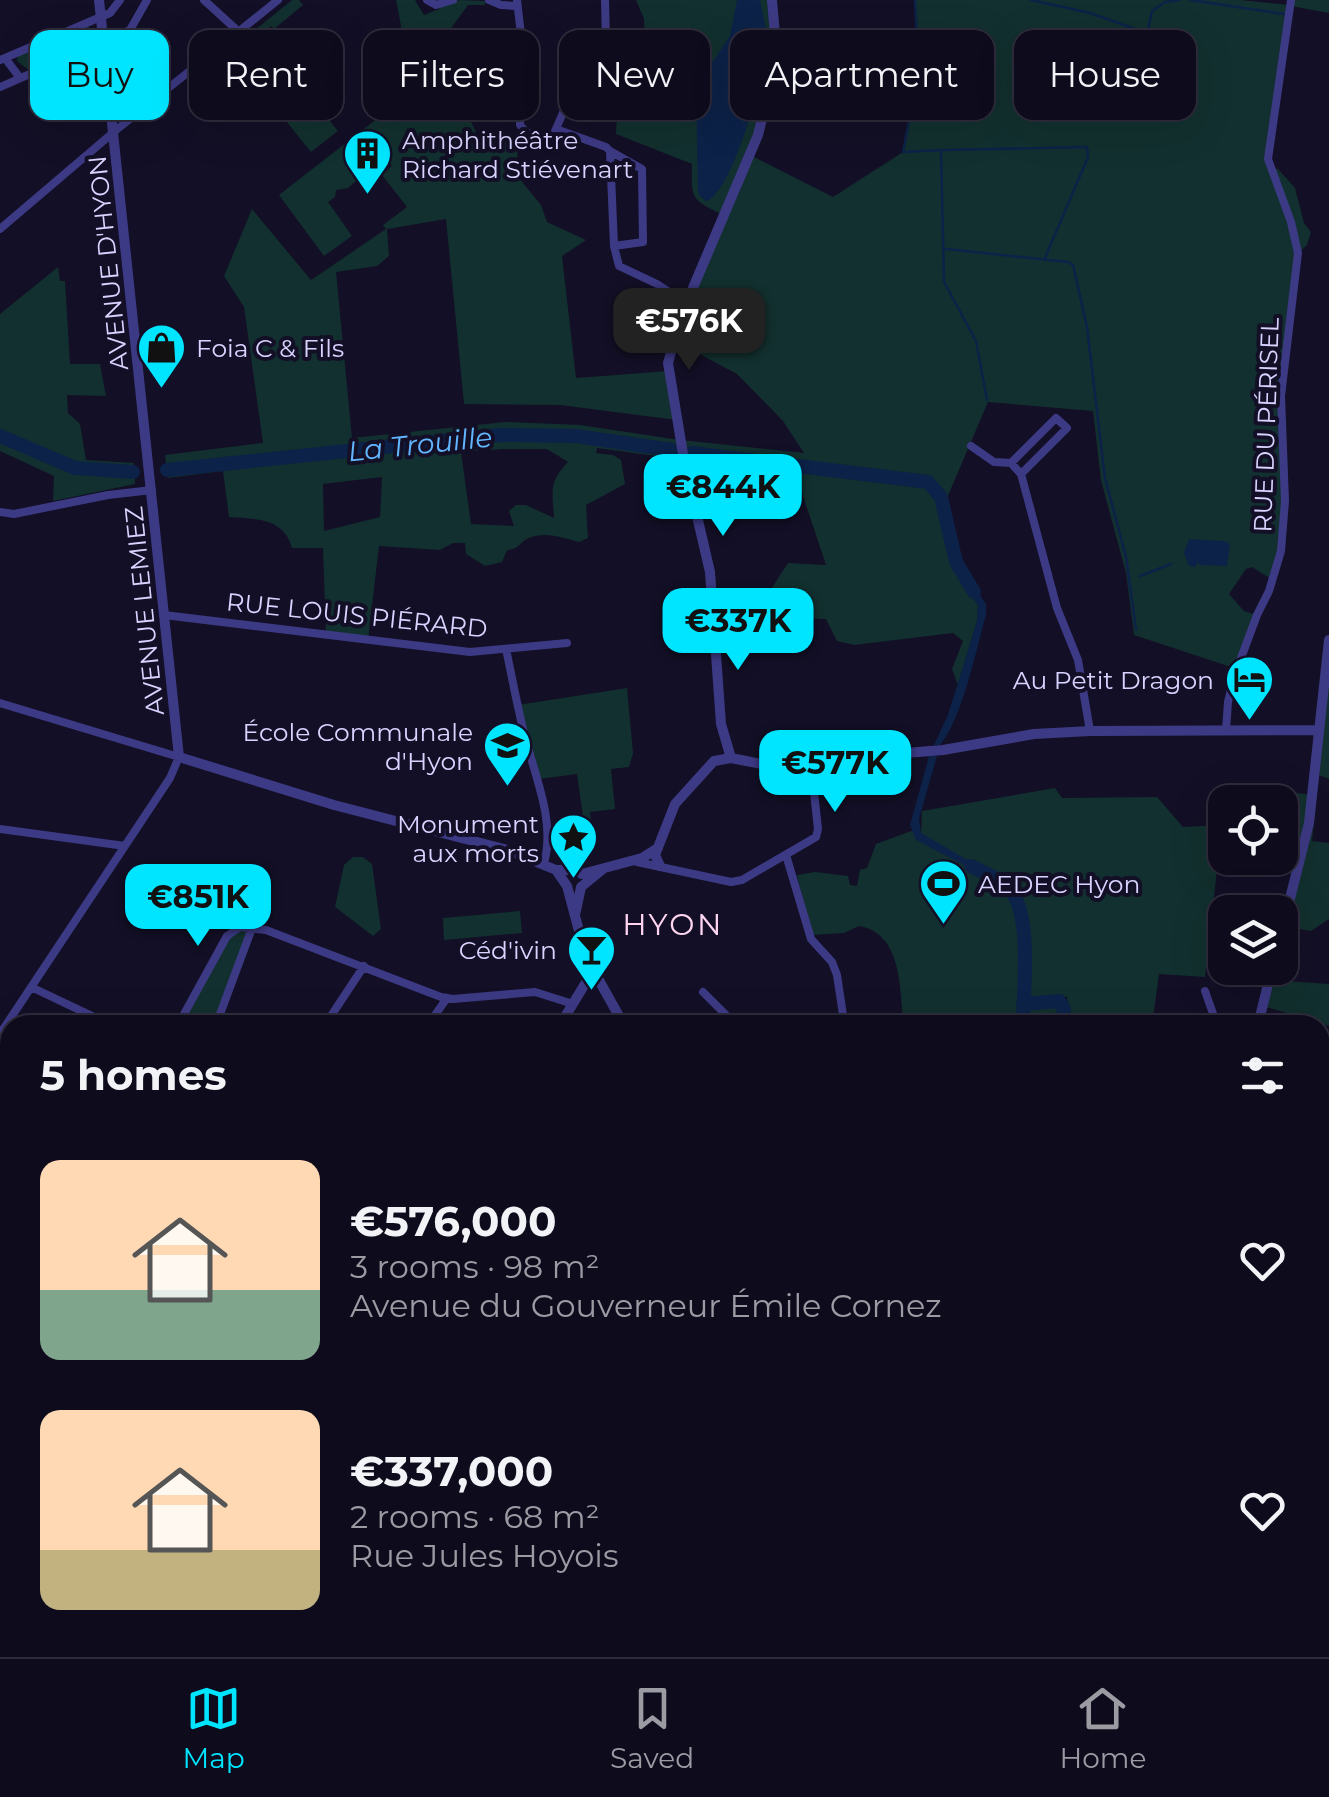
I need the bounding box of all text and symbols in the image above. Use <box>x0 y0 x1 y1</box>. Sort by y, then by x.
chip: Buy <box>30 30 169 120</box>
chip: Rent <box>189 30 343 120</box>
chip: Filters <box>363 30 539 120</box>
chip: New <box>559 30 710 120</box>
chip: Apartment <box>730 30 994 120</box>
chip: House <box>1014 30 1196 120</box>
place label: Amphithéâtre Richard Stiévenart <box>402 125 633 184</box>
building icon: Amphithéâtre Richard Stiévenart <box>341 128 393 196</box>
street label: AVENUE D'HYON <box>82 154 134 372</box>
pin: €576K <box>619 288 759 373</box>
text: €576K <box>635 301 743 340</box>
street label: RUE DU PÉRISEL <box>1247 317 1285 533</box>
shop icon: Foia C & Fils <box>135 322 187 390</box>
place label: Foia C & Fils <box>196 333 344 363</box>
water label: La Trouille <box>346 420 494 468</box>
pin: €844K <box>653 454 793 539</box>
text: €844K <box>666 467 780 506</box>
street label: AVENUE LEMIEZ <box>118 505 170 717</box>
street label: RUE LOUIS PIÉRARD <box>225 586 489 644</box>
pin: €337K <box>668 588 808 673</box>
text: €337K <box>685 601 791 640</box>
hotel icon: Au Petit Dragon <box>1223 654 1275 722</box>
place label: Au Petit Dragon <box>1013 665 1214 695</box>
place label: École Communale d'Hyon <box>242 717 473 776</box>
school or university icon: École Communale d'Hyon <box>482 720 534 788</box>
pin: €577K <box>765 730 905 815</box>
text: €577K <box>781 743 889 782</box>
map controls <box>1208 785 1298 985</box>
button: locate <box>1208 785 1298 875</box>
place label: Monument aux morts <box>397 809 539 868</box>
place icon: Monument aux morts <box>548 812 600 880</box>
sports icon: AEDEC Hyon <box>917 858 969 926</box>
pin: €851K <box>128 864 268 949</box>
place label: AEDEC Hyon <box>978 869 1140 899</box>
text: €851K <box>147 877 249 916</box>
button: layers <box>1208 895 1298 985</box>
district label: HYON <box>622 906 724 943</box>
bar icon: Céd'ivin <box>566 924 618 992</box>
place label: Céd'ivin <box>459 935 557 965</box>
icon: filters <box>1235 1048 1290 1103</box>
text: 5 homes <box>40 1049 227 1101</box>
text: €576,000 <box>350 1195 557 1247</box>
icon: home <box>120 1200 240 1320</box>
icon: heart <box>1235 1233 1290 1288</box>
text: 3 rooms · 98 m² <box>350 1247 599 1286</box>
text: Avenue du Gouverneur Émile Cornez <box>350 1286 942 1325</box>
text: €337,000 <box>350 1445 553 1497</box>
icon: home <box>120 1450 240 1570</box>
icon: heart <box>1235 1483 1290 1538</box>
text: 2 rooms · 68 m² <box>350 1497 600 1536</box>
text: Rue Jules Hoyois <box>350 1536 619 1575</box>
tab: Map <box>183 1681 245 1775</box>
tab: Saved <box>610 1681 694 1775</box>
tab: Home <box>1059 1681 1146 1775</box>

